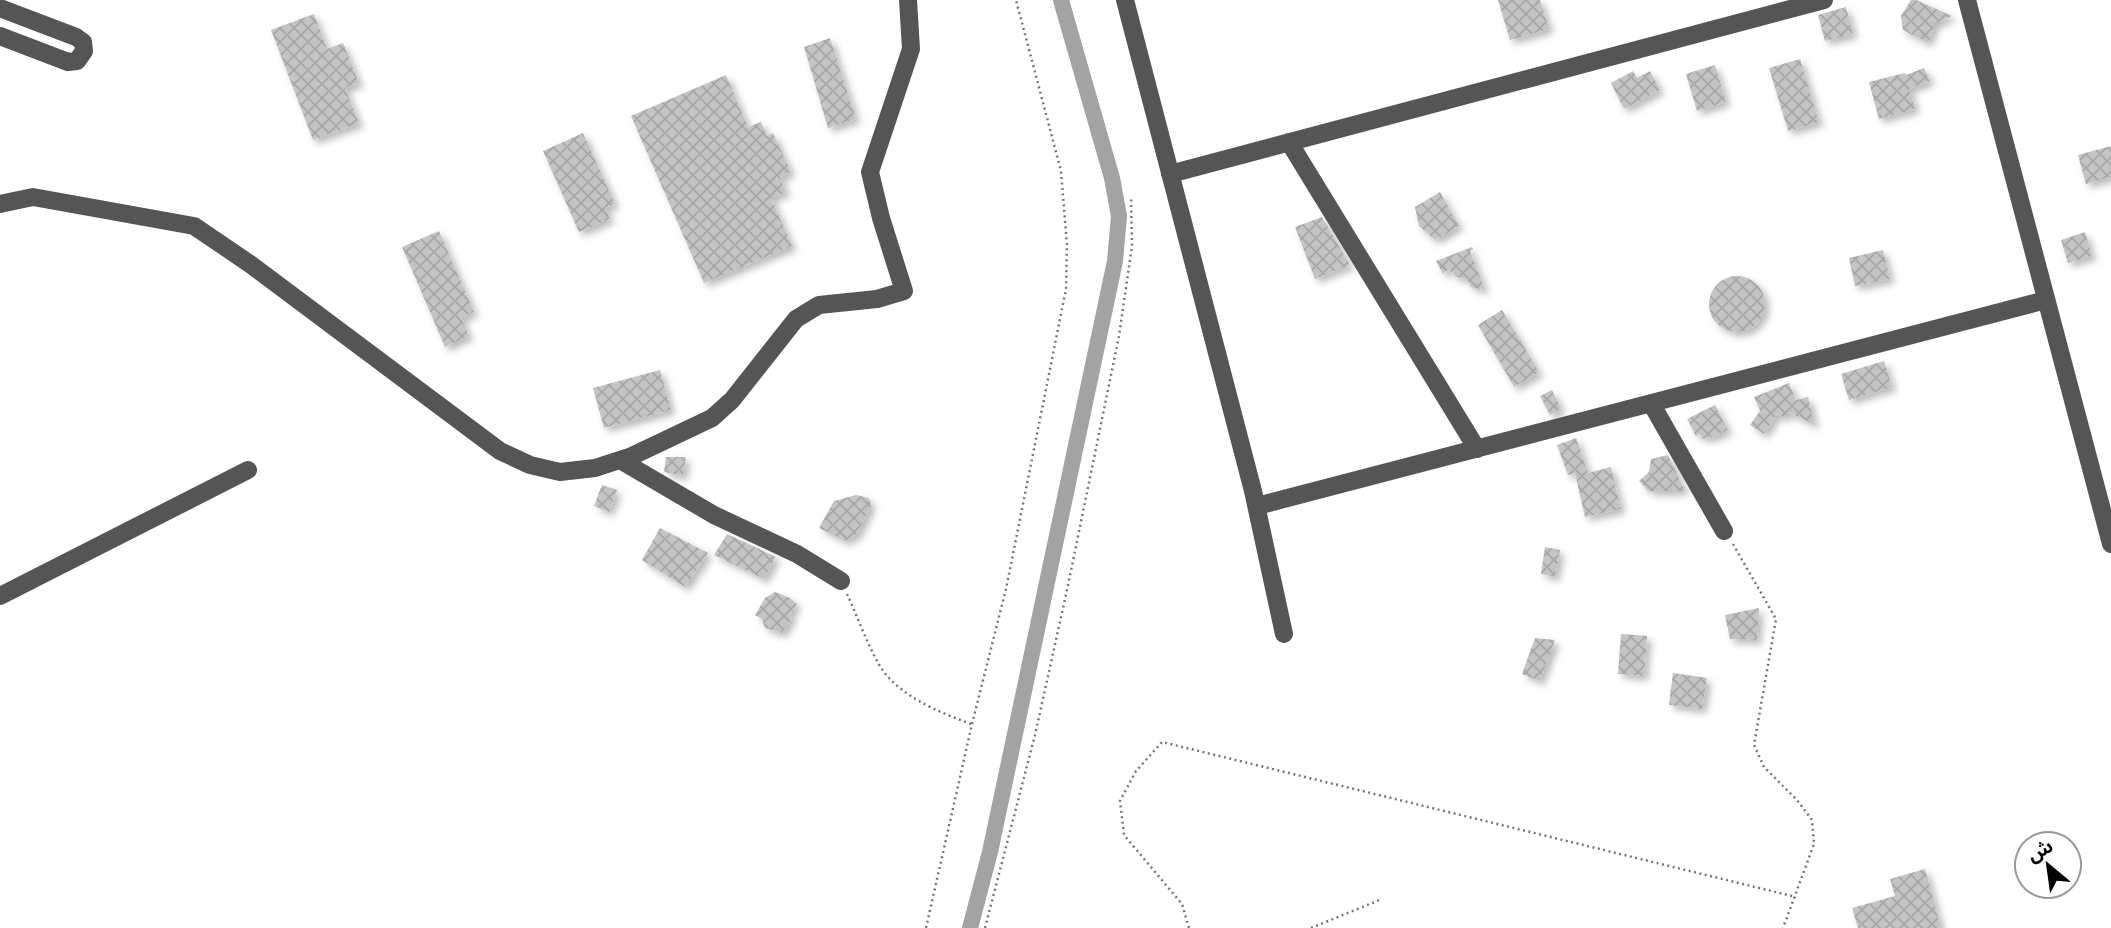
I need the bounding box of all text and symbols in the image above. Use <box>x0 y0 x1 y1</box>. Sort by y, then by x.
north arrow <box>2013 830 2083 900</box>
text: ش <box>2023 833 2056 866</box>

